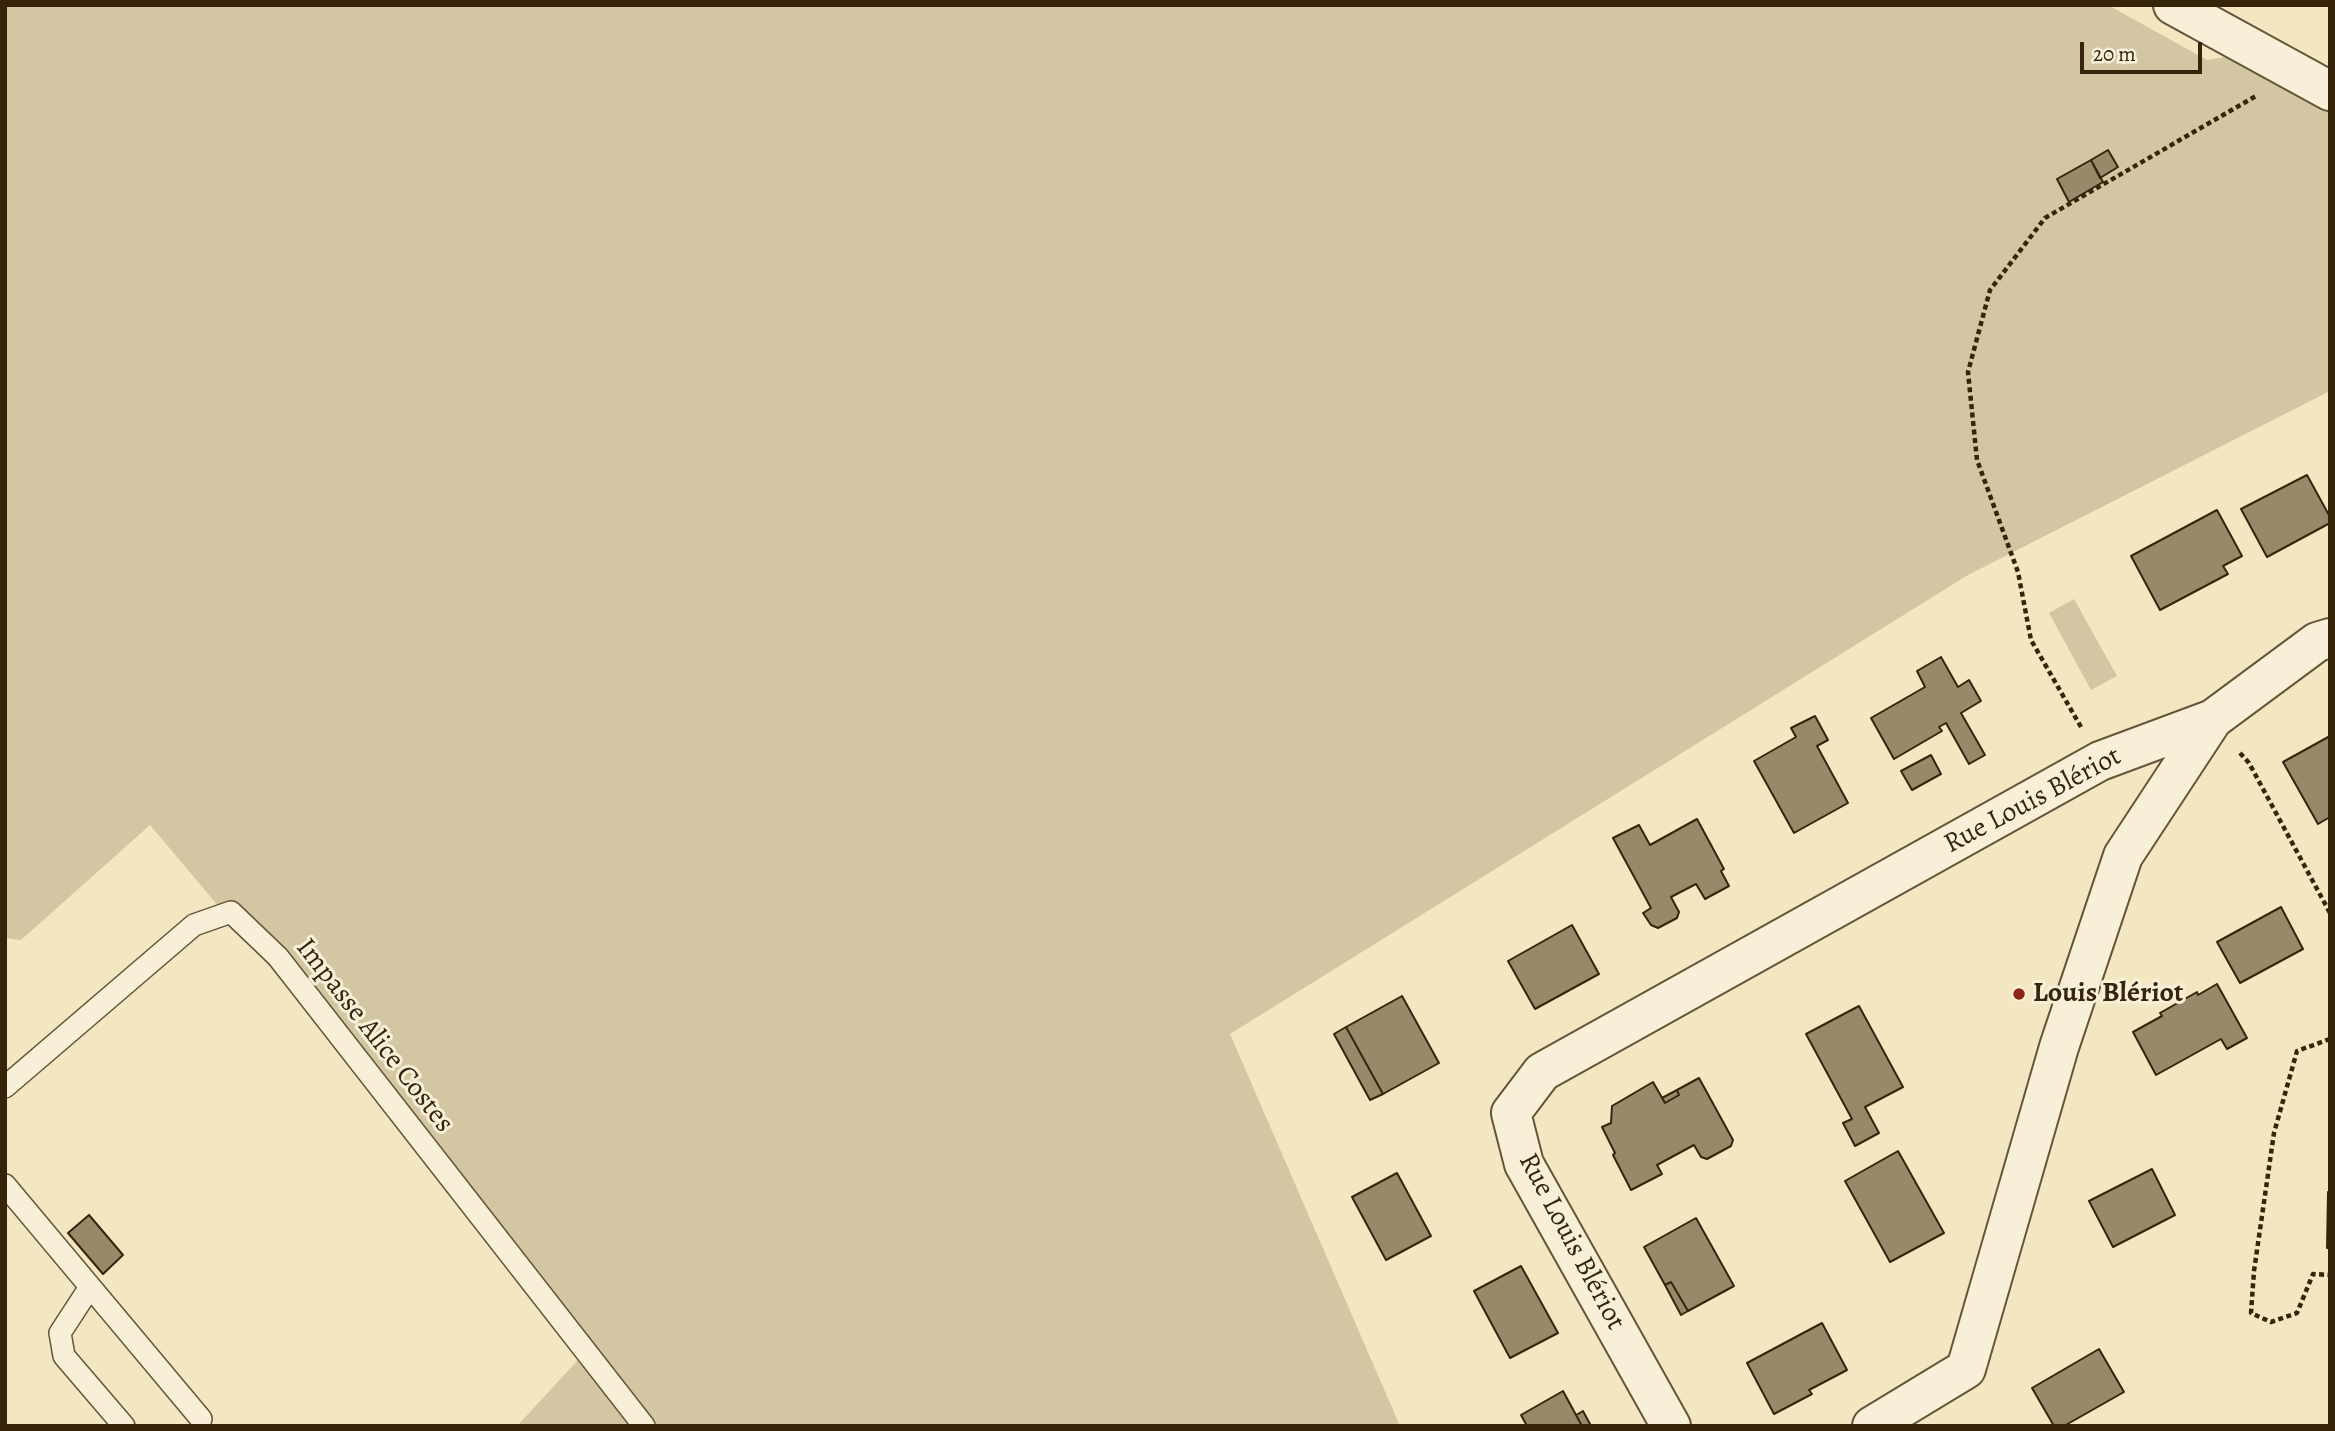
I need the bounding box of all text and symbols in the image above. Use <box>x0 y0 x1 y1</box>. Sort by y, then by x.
scale bar <box>2083 28 2206 72</box>
text: 20 m <box>2093 40 2136 68</box>
street label: Rue Louis Blériot <box>1939 740 2127 862</box>
street label: Impasse Alice Costes <box>288 932 460 1140</box>
place label: Louis Blériot <box>2033 977 2183 1011</box>
marker: Louis Blériot <box>2011 986 2027 1002</box>
street label: Rue Louis Blériot <box>1510 1148 1632 1336</box>

